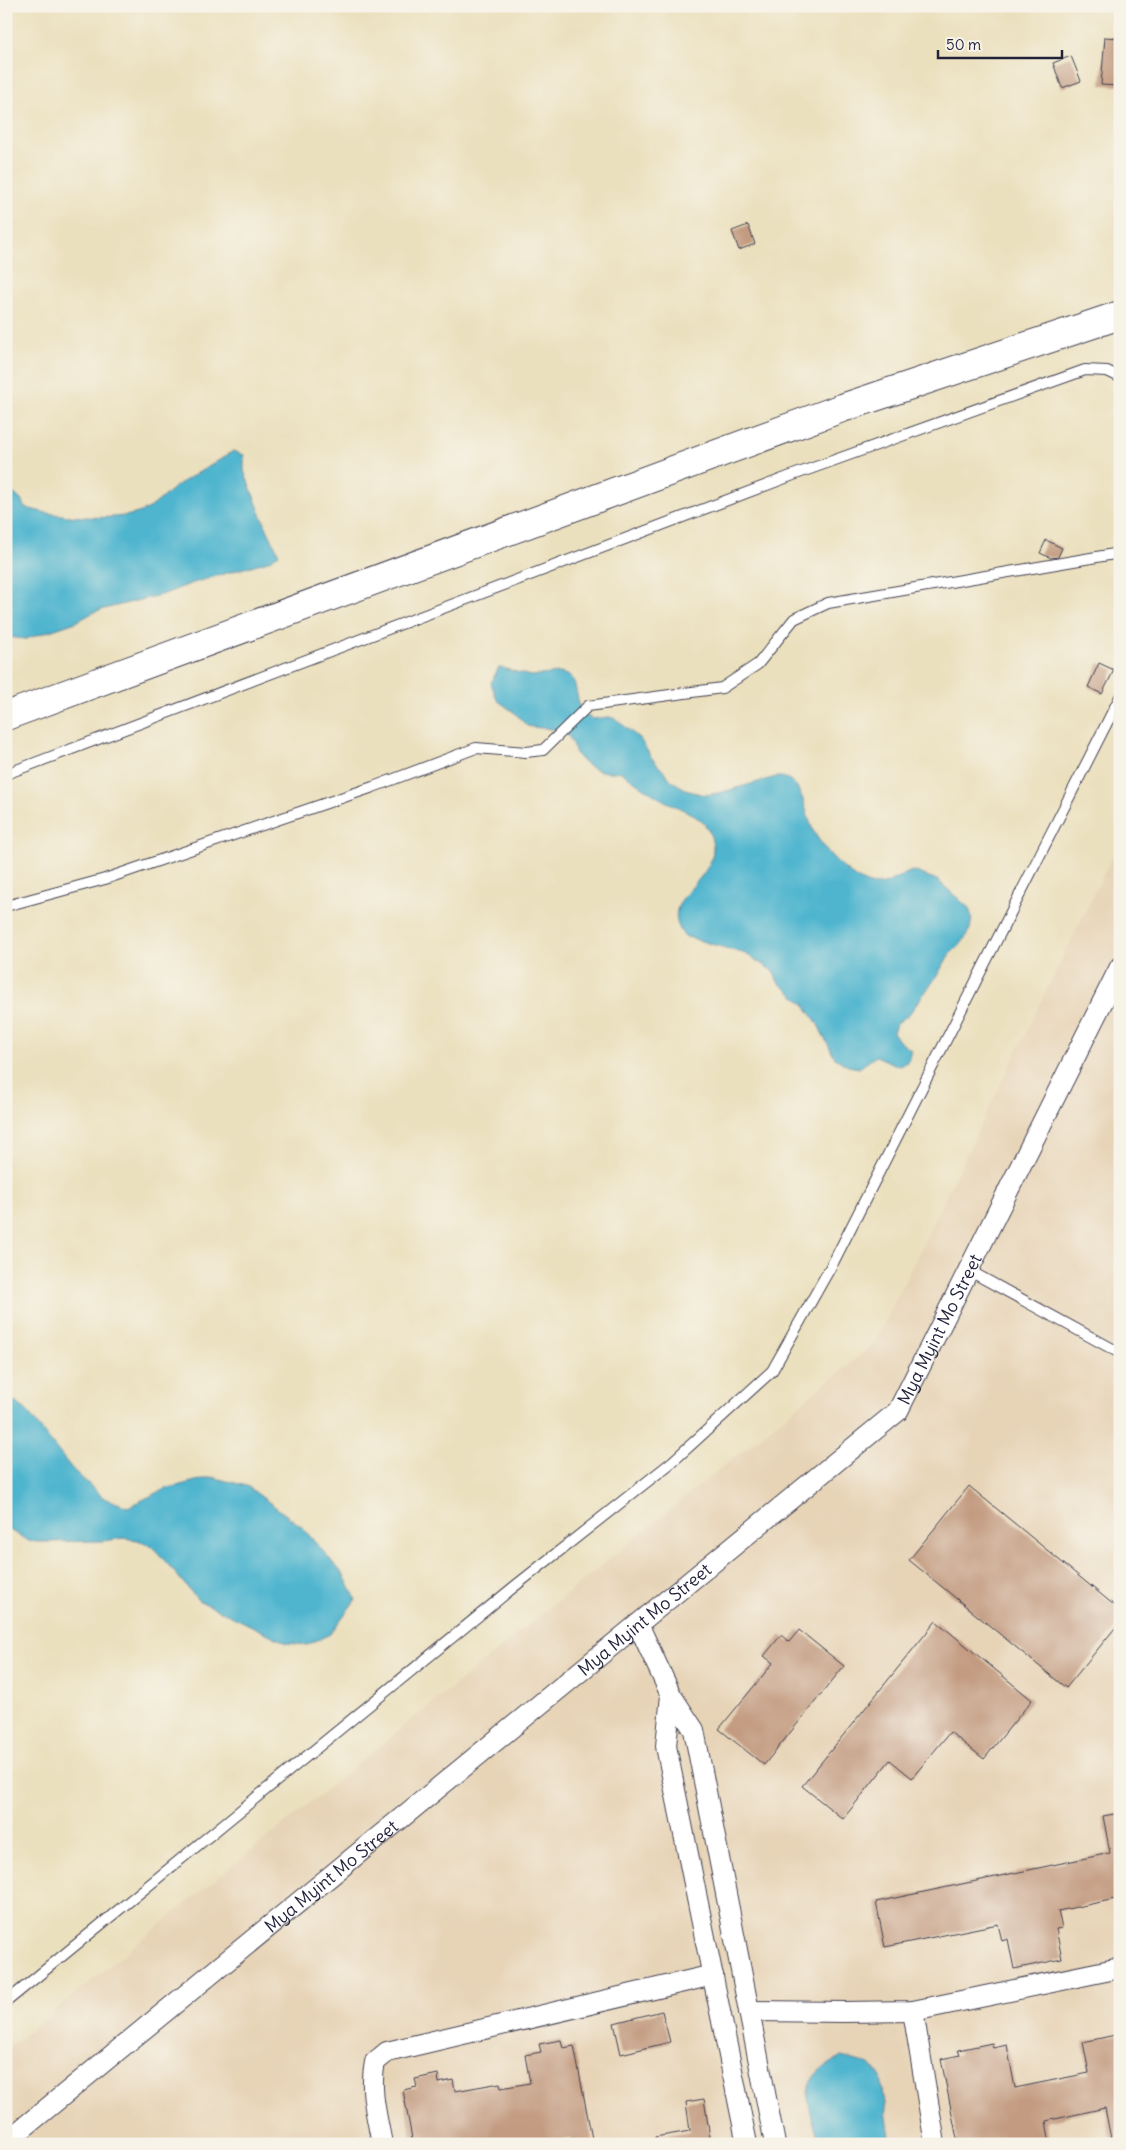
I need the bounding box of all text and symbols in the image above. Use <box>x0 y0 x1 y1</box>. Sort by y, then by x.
scale bar <box>938 28 1062 60</box>
text: 50 m <box>946 35 981 54</box>
street label: Mya Myint Mo Street <box>892 1250 986 1408</box>
street label: Mya Myint Mo Street <box>573 1558 715 1680</box>
street label: Mya Myint Mo Street <box>259 1814 402 1937</box>

